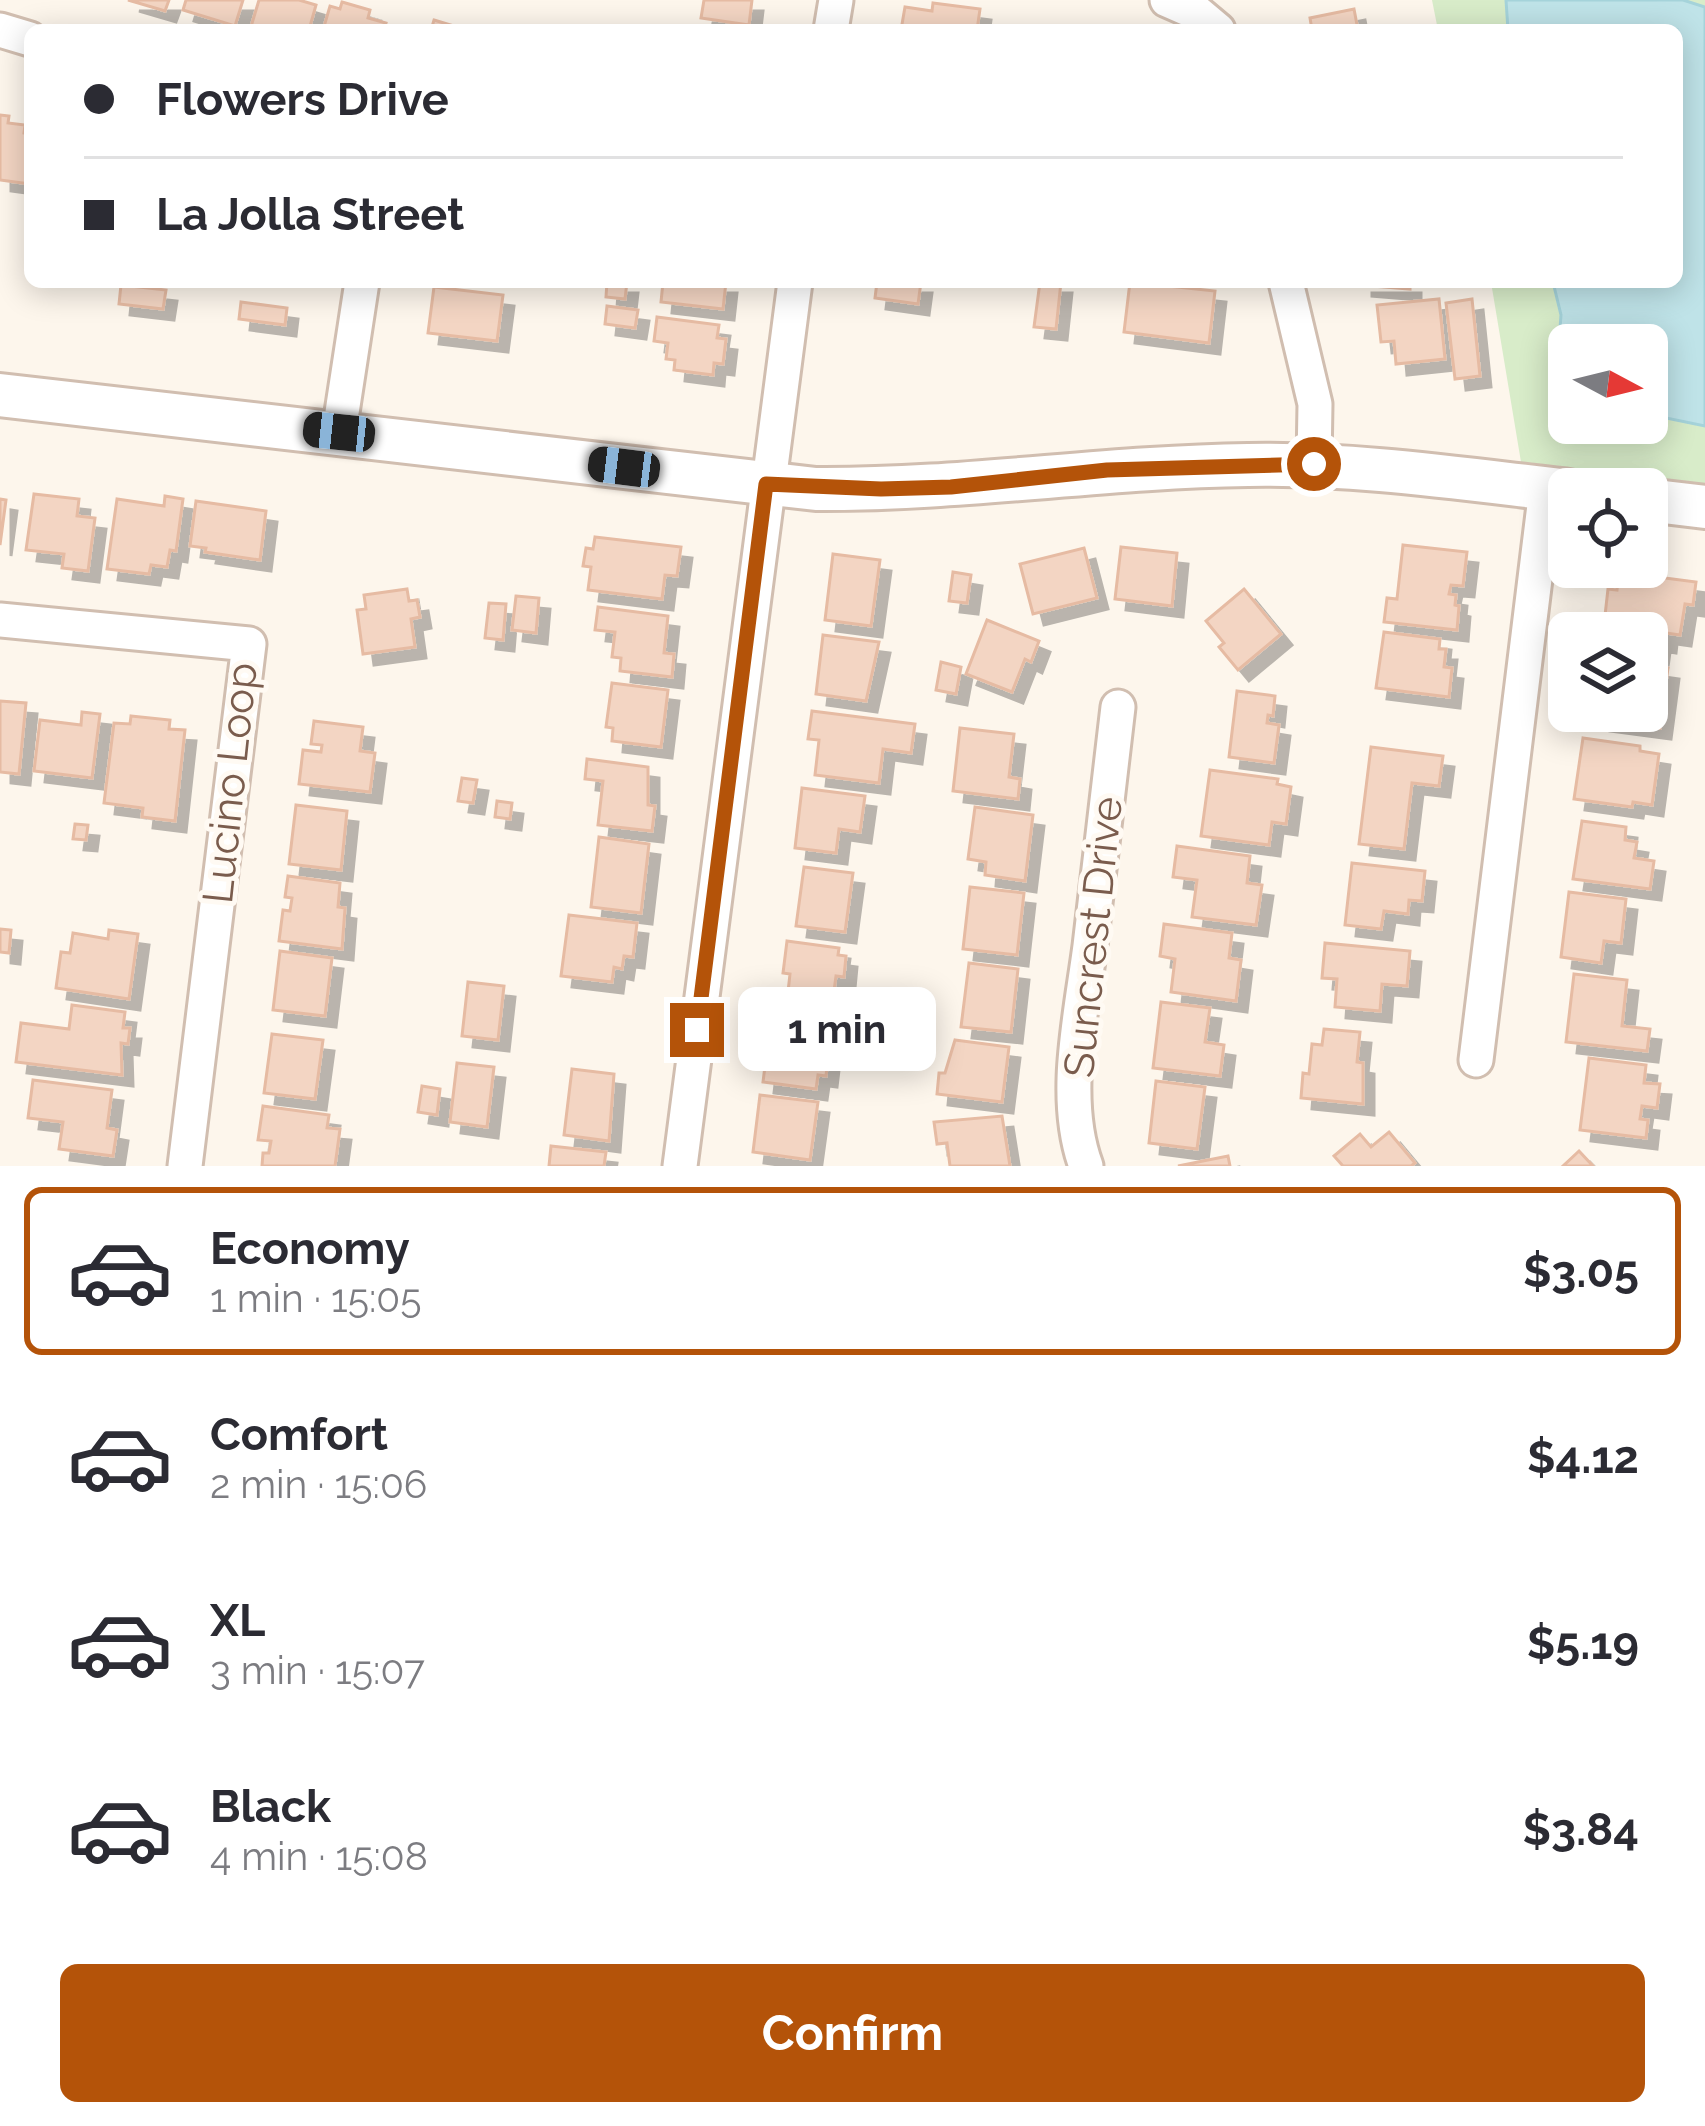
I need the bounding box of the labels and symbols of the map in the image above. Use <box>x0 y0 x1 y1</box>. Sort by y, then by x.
north arrow <box>1548 324 1668 444</box>
car <box>301 410 377 454</box>
route start <box>1287 437 1341 491</box>
car <box>586 445 662 489</box>
street label: Lucino Loop <box>193 660 267 906</box>
street label: Suncrest Drive <box>1054 794 1132 1080</box>
callout: 1 min <box>739 988 937 1072</box>
route end <box>670 1003 724 1057</box>

